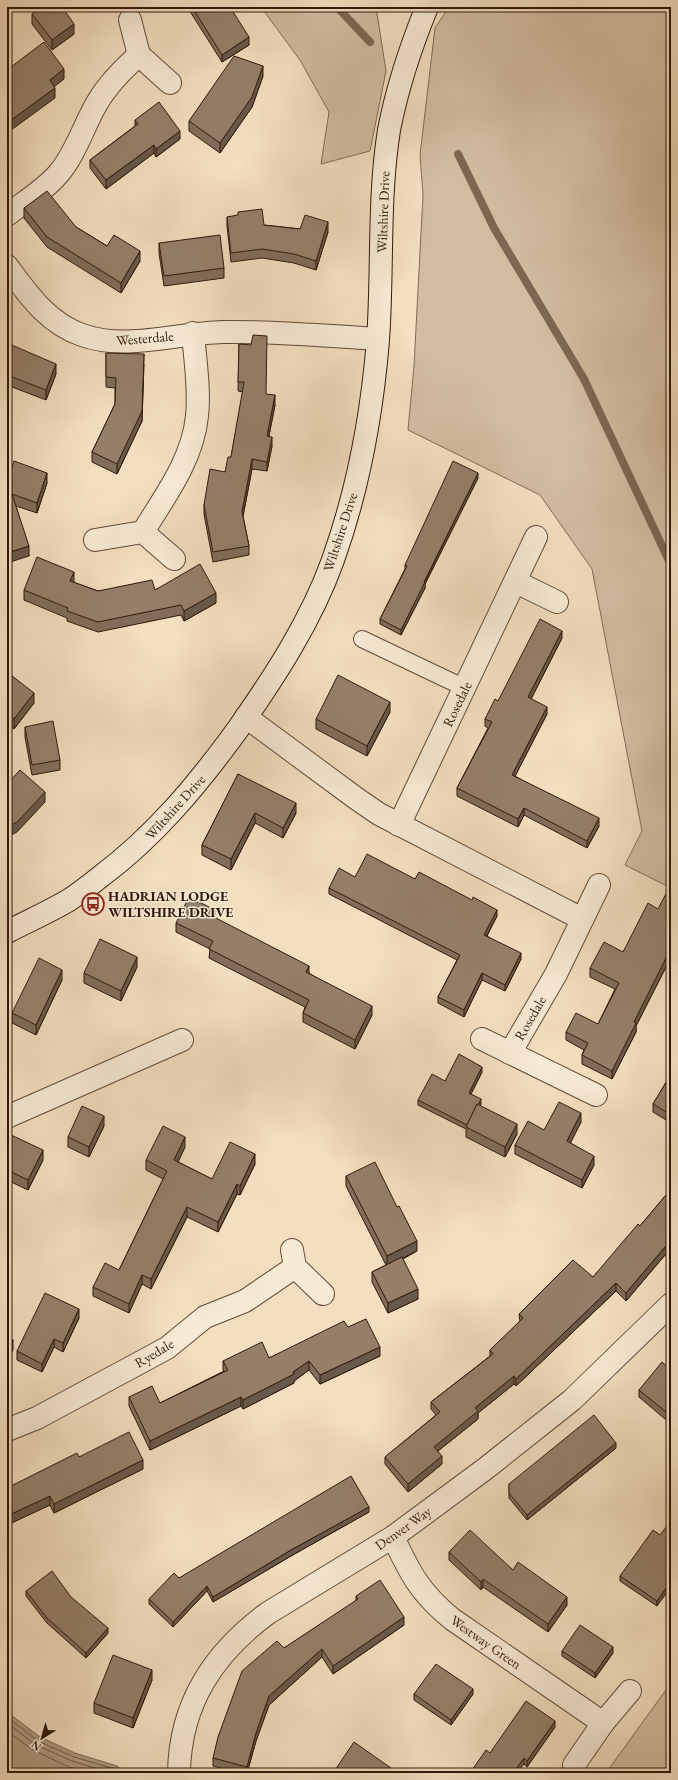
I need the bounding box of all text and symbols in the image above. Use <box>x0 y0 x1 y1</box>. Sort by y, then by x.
street label: Wiltshire Drive <box>373 170 393 253</box>
street label: Westerdale <box>116 326 175 349</box>
street label: Wiltshire Drive <box>319 490 361 574</box>
street label: Rosedale <box>438 678 476 730</box>
street label: Wiltshire Drive <box>141 770 209 843</box>
place label: HADRIAN LODGE WILTSHIRE DRIVE <box>108 887 233 921</box>
bus stop icon: HADRIAN LODGE WILTSHIRE DRIVE <box>80 891 106 917</box>
street label: Rosedale <box>510 992 550 1043</box>
street label: Ryedale <box>131 1334 177 1372</box>
street label: Denver Way <box>371 1502 435 1554</box>
street label: Westway Green <box>447 1611 525 1673</box>
north arrow <box>22 1718 62 1758</box>
text: N <box>28 1738 44 1754</box>

